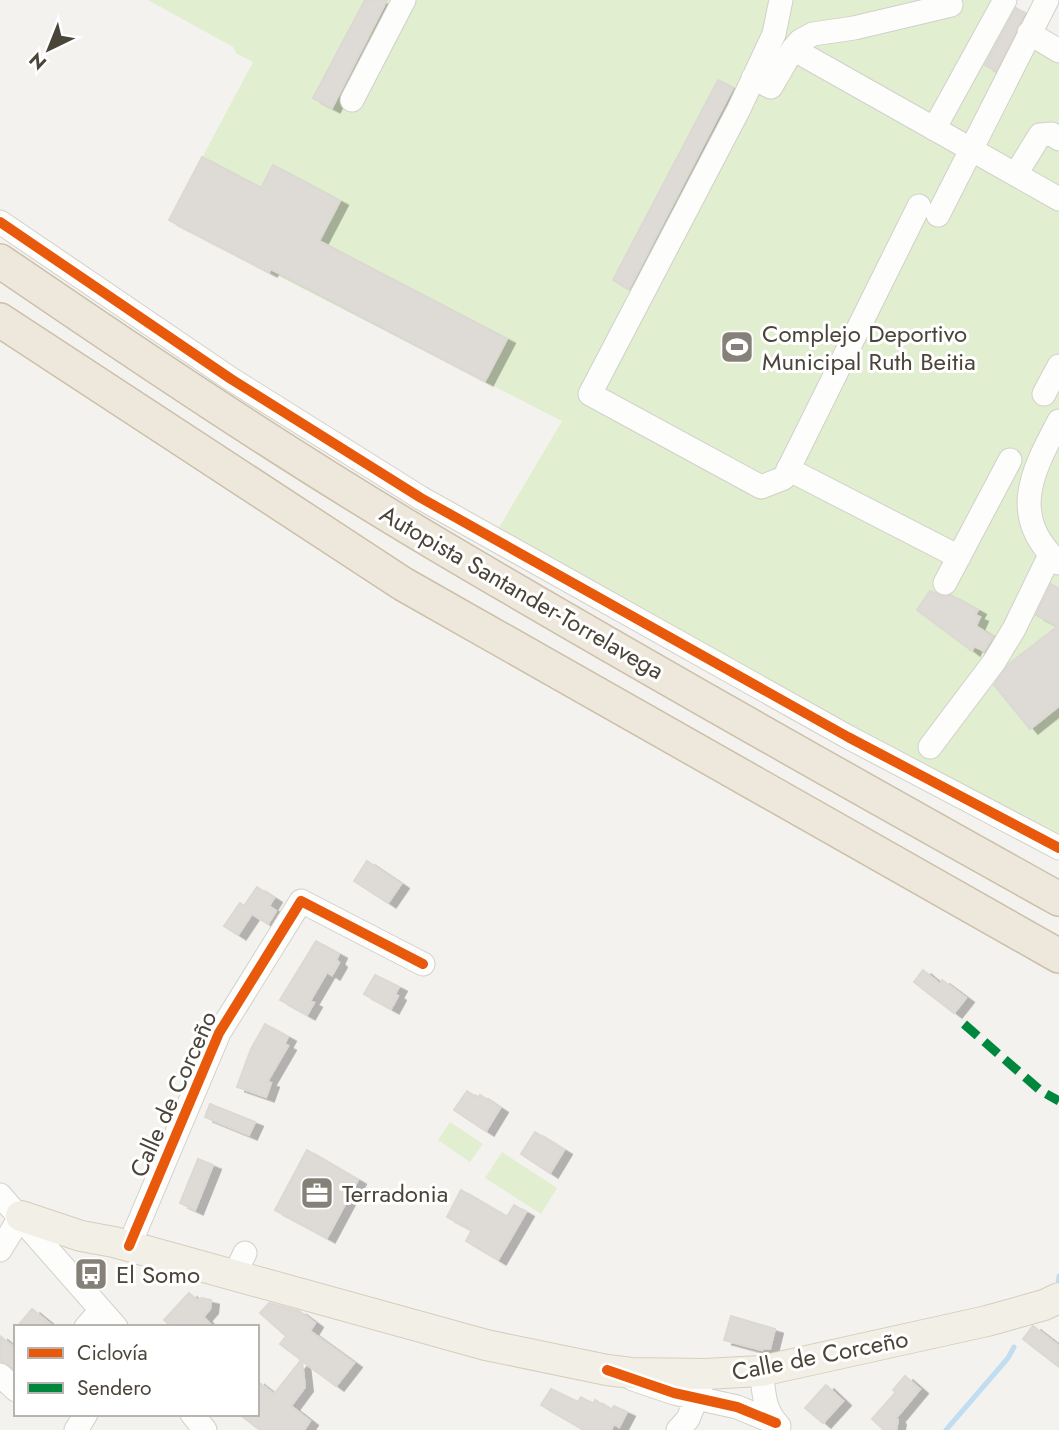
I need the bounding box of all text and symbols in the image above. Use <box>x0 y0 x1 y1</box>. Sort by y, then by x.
north arrow <box>14 14 84 84</box>
text: N <box>23 46 52 76</box>
place label: Complejo Deportivo Municipal Ruth Beitia <box>762 316 976 379</box>
sports icon: Complejo Deportivo Municipal Ruth Beitia <box>718 328 756 366</box>
street label: Autopista Santander-Torrelavega <box>374 496 670 688</box>
street label: Calle de Corceño <box>121 1005 225 1183</box>
office icon: Terradonia <box>298 1174 336 1212</box>
place label: Terradonia <box>342 1176 448 1211</box>
bus stop icon: El Somo <box>72 1255 110 1293</box>
place label: El Somo <box>116 1257 200 1292</box>
street label: Calle de Corceño <box>729 1321 911 1389</box>
legend <box>14 1325 259 1416</box>
text: Ciclovía <box>77 1338 148 1368</box>
text: Sendero <box>77 1373 152 1403</box>

